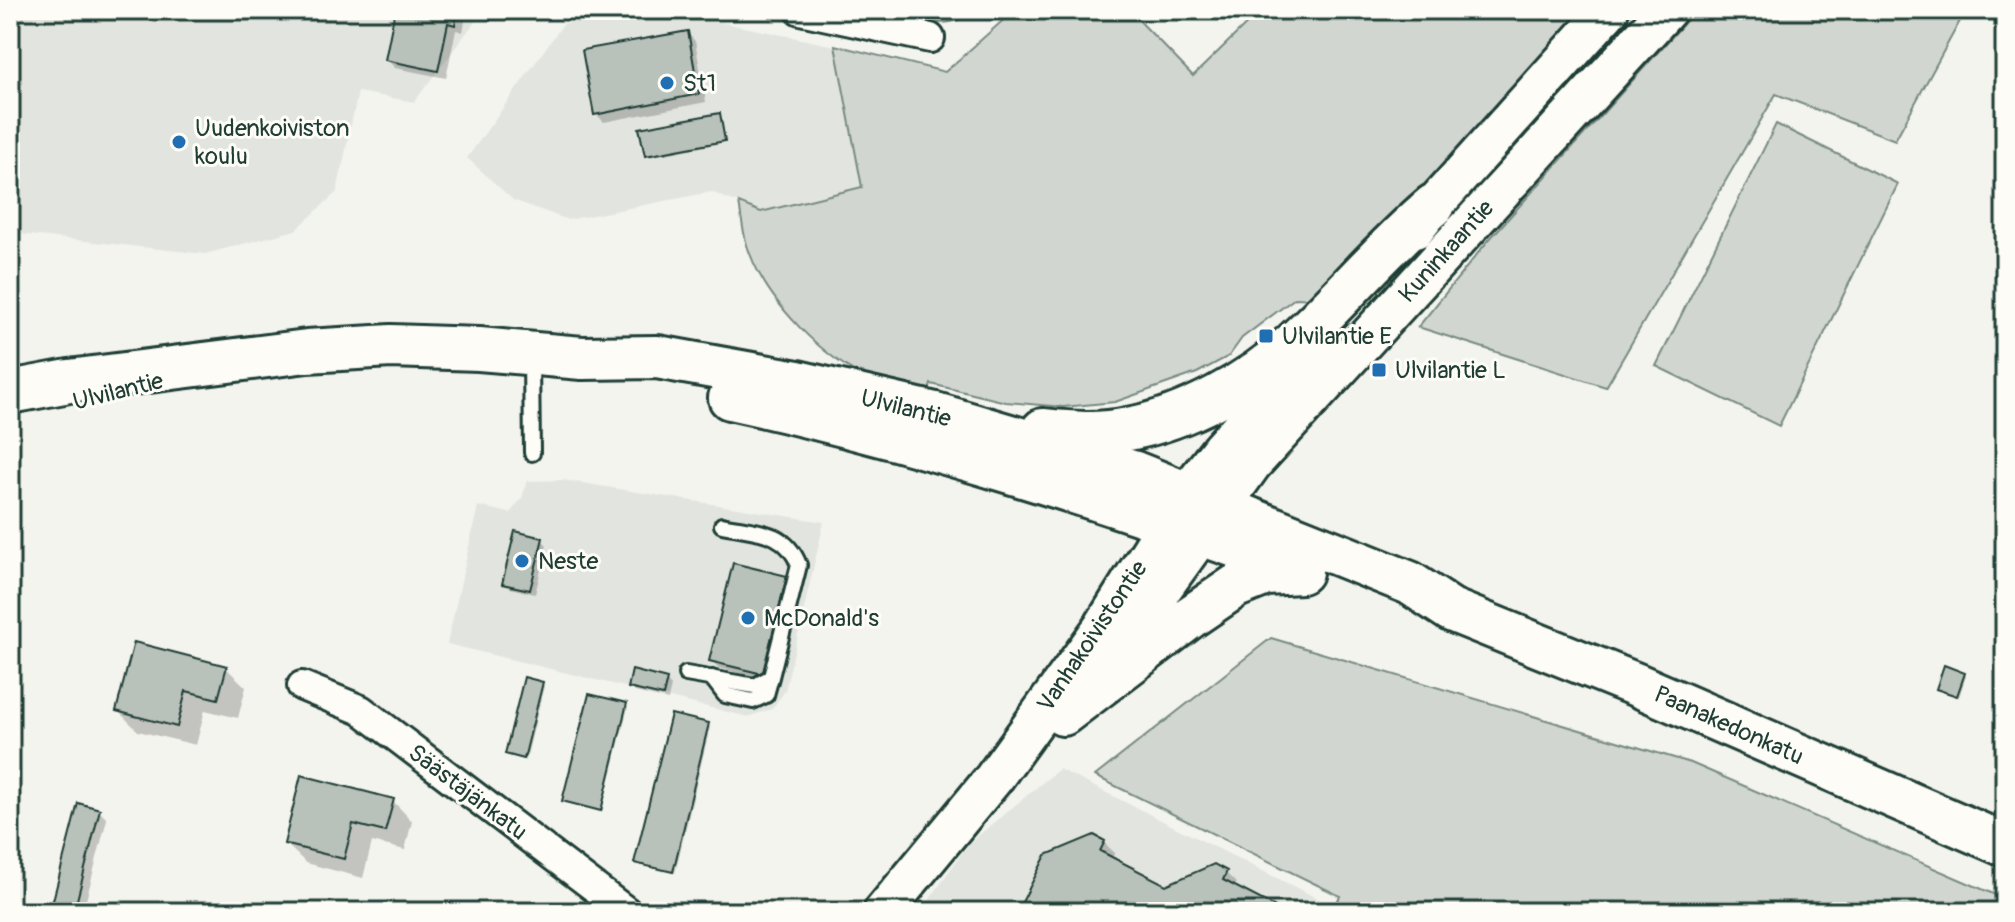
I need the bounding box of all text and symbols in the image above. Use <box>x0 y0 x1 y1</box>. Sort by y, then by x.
place label: St1 <box>683 69 716 98</box>
marker: St1 <box>658 74 676 92</box>
place label: Uudenkoiviston koulu <box>195 114 350 171</box>
marker: Uudenkoiviston koulu <box>170 133 188 151</box>
street label: Kuninkaantie <box>1393 194 1500 309</box>
place label: Ulvilantie E <box>1282 322 1392 351</box>
marker: Ulvilantie E <box>1257 327 1275 345</box>
place label: Ulvilantie L <box>1395 356 1506 385</box>
marker: Ulvilantie L <box>1370 361 1388 379</box>
street label: Ulvilantie <box>70 366 166 417</box>
street label: Ulvilantie <box>858 383 954 434</box>
place label: Neste <box>538 547 598 576</box>
marker: Neste <box>513 552 531 570</box>
street label: Vanhakoivistontie <box>1031 555 1154 717</box>
place label: McDonald's <box>764 604 879 633</box>
marker: McDonald's <box>739 609 757 627</box>
street label: Paanakedonkatu <box>1650 680 1808 771</box>
street label: Säästäjänkatu <box>403 738 533 847</box>

